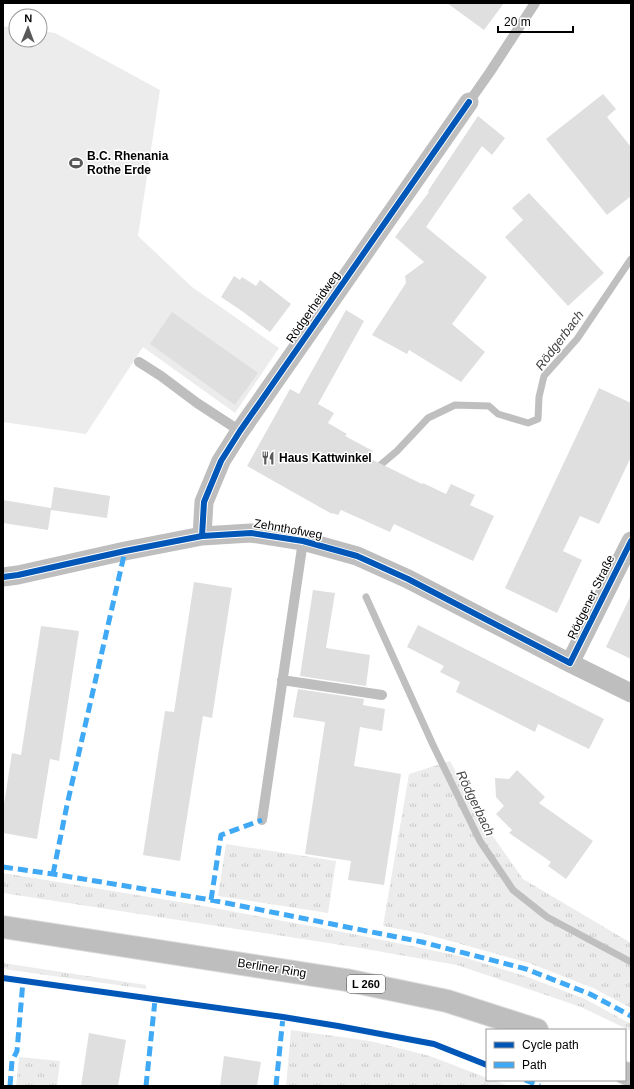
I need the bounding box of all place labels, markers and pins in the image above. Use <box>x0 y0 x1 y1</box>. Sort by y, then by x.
place label: B.C. Rhenania Rothe Erde <box>87 149 169 177</box>
sports icon: B.C. Rhenania Rothe Erde <box>68 155 84 171</box>
restaurant icon: Haus Kattwinkel <box>260 450 276 466</box>
place label: Haus Kattwinkel <box>279 451 372 465</box>

